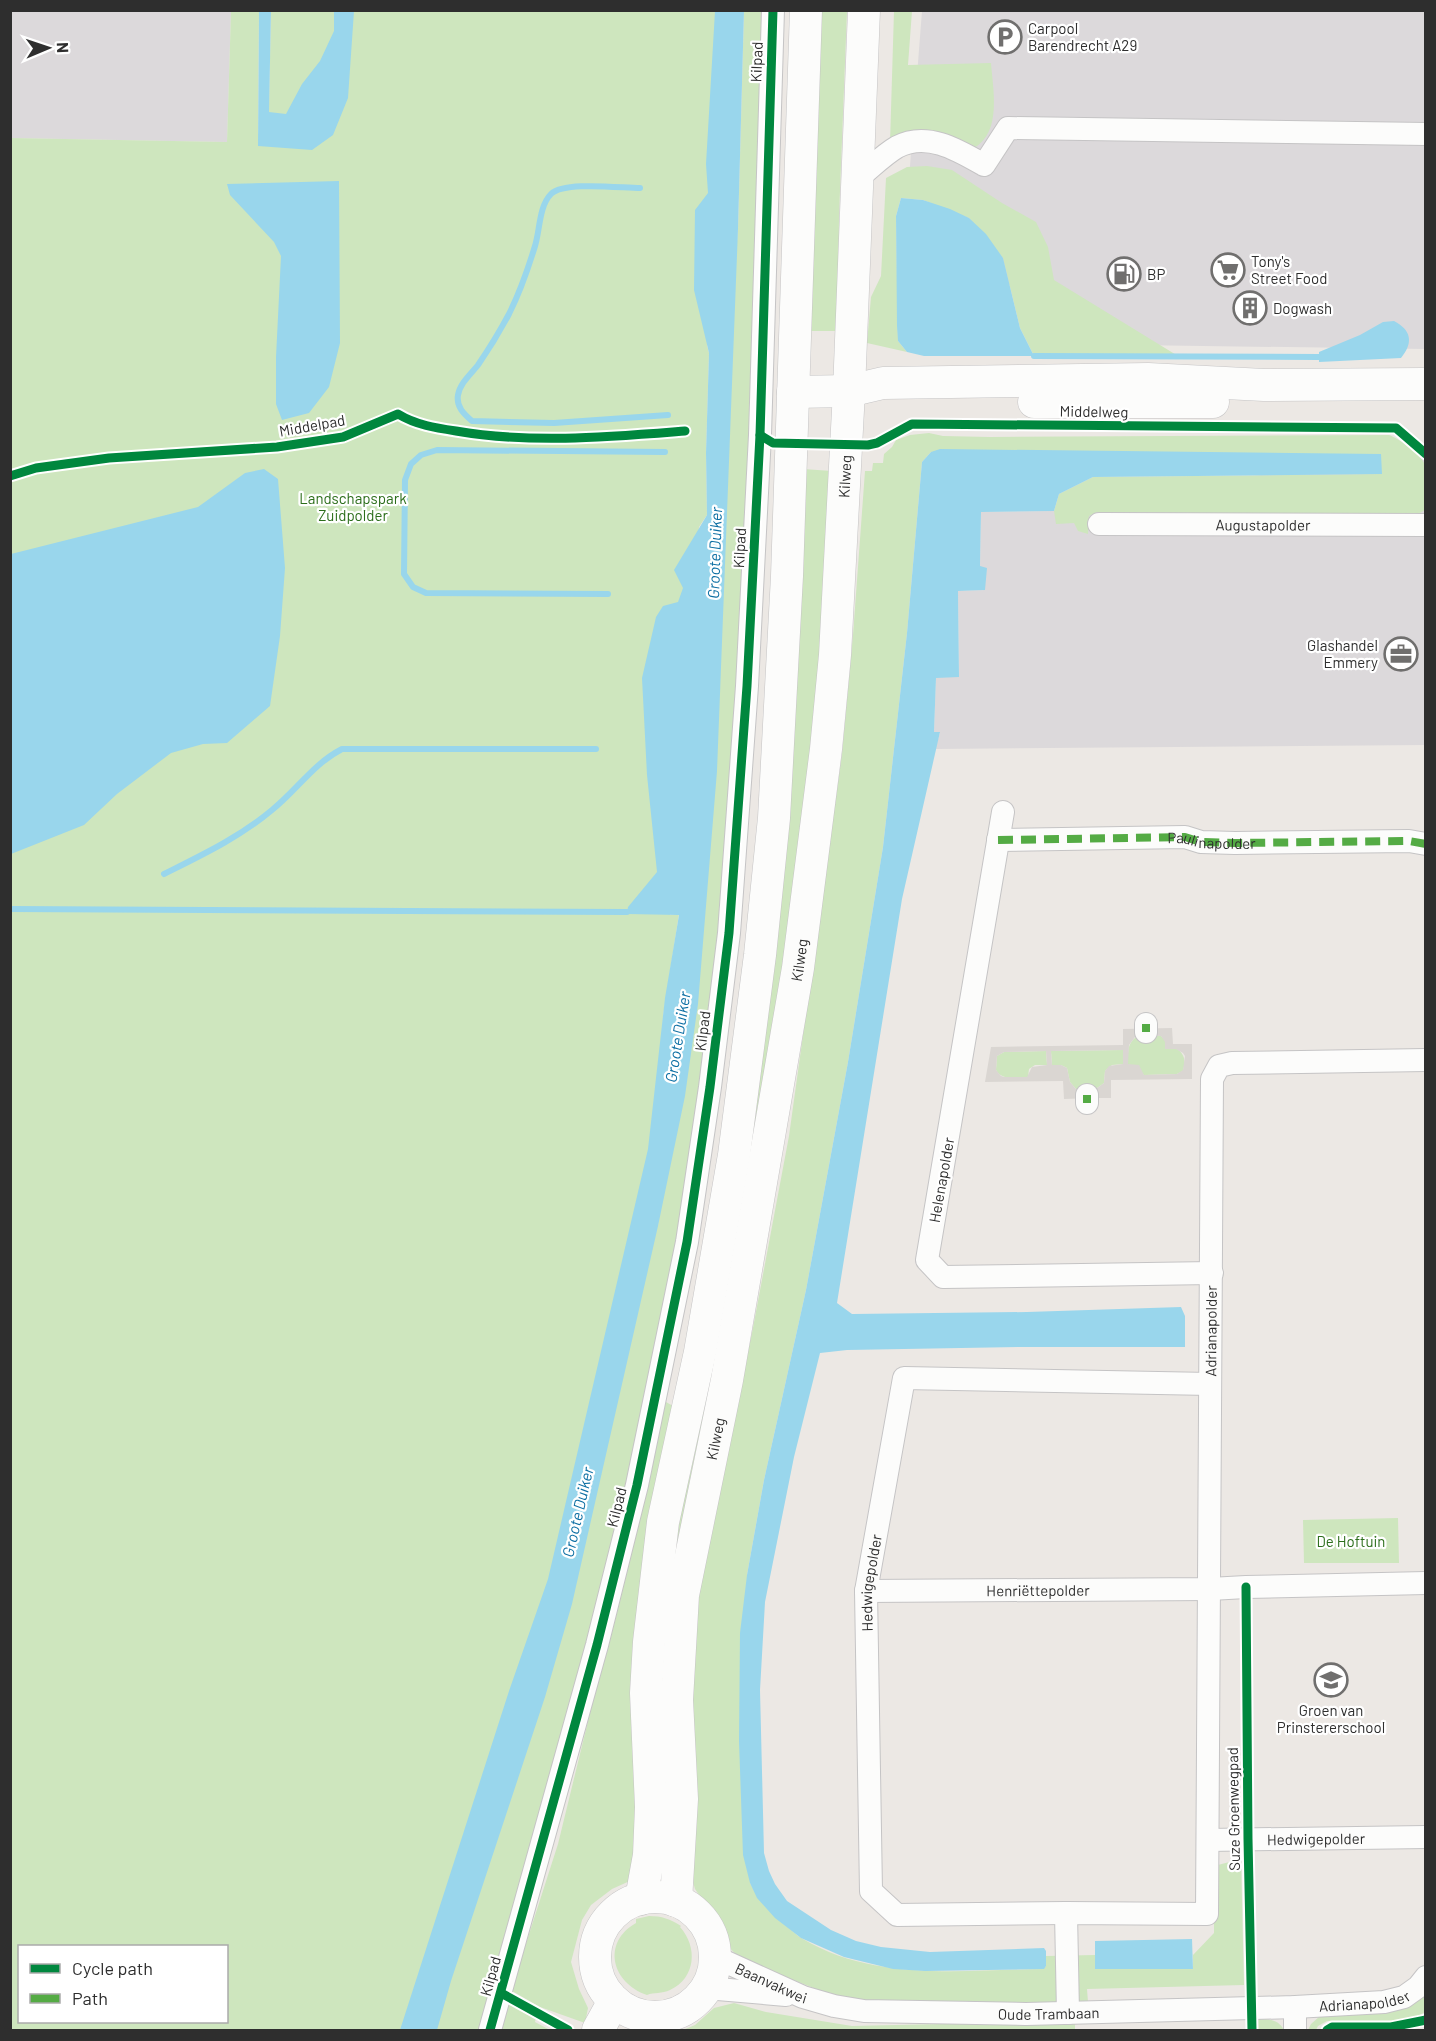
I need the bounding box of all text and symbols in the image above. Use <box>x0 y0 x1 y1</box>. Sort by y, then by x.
north arrow <box>18 18 78 78</box>
parking icon: Carpool Barendrecht A29 <box>987 19 1023 55</box>
place label: Carpool Barendrecht A29 <box>1028 19 1137 54</box>
street label: Kilpad <box>746 41 766 83</box>
text: N <box>54 42 73 53</box>
supermarket icon: Tony's Street Food <box>1210 252 1246 288</box>
place label: Tony's Street Food <box>1251 252 1327 287</box>
fuel station icon: BP <box>1106 256 1142 292</box>
place label: BP <box>1147 265 1165 283</box>
building icon: Dogwash <box>1232 290 1268 326</box>
place label: Dogwash <box>1273 299 1332 317</box>
street label: Middelweg <box>1059 401 1129 421</box>
street label: Middelpad <box>278 410 346 440</box>
street label: Kilweg <box>834 454 855 498</box>
park label: Landschapspark Zuidpolder <box>299 489 407 524</box>
water label: Groote Duiker <box>703 505 725 599</box>
street label: Augustapolder <box>1215 515 1311 534</box>
street label: Kilpad <box>729 527 749 569</box>
place label: Glashandel Emmery <box>1307 636 1378 671</box>
office icon: Glashandel Emmery <box>1383 636 1419 672</box>
street label: Paulinapolder <box>1167 828 1256 852</box>
street label: Kilweg <box>787 938 811 983</box>
water label: Groote Duiker <box>660 989 694 1084</box>
street label: Kilpad <box>691 1010 713 1052</box>
street label: Helenapolder <box>925 1135 957 1224</box>
street label: Adrianapolder <box>1201 1285 1220 1377</box>
street label: Kilweg <box>702 1416 728 1462</box>
water label: Groote Duiker <box>557 1464 597 1559</box>
street label: Kilpad <box>602 1485 630 1529</box>
street label: Hedwigepolder <box>857 1532 885 1632</box>
park label: De Hoftuin <box>1317 1532 1385 1550</box>
street label: Henriëttepolder <box>986 1581 1090 1599</box>
school or university icon: Groen van Prinstererschool <box>1313 1662 1349 1698</box>
place label: Groen van Prinstererschool <box>1277 1701 1385 1736</box>
street label: Suze Groenwegpad <box>1223 1747 1243 1871</box>
street label: Hedwigepolder <box>1267 1829 1366 1848</box>
legend <box>18 1945 228 2023</box>
street label: Kilpad <box>476 1954 504 1998</box>
text: Cycle path <box>72 1957 153 1979</box>
street label: Baanvakwei <box>733 1958 809 2007</box>
street label: Adrianapolder <box>1318 1986 1414 2015</box>
text: Path <box>72 1987 108 2009</box>
street label: Oude Trambaan <box>998 2003 1100 2023</box>

